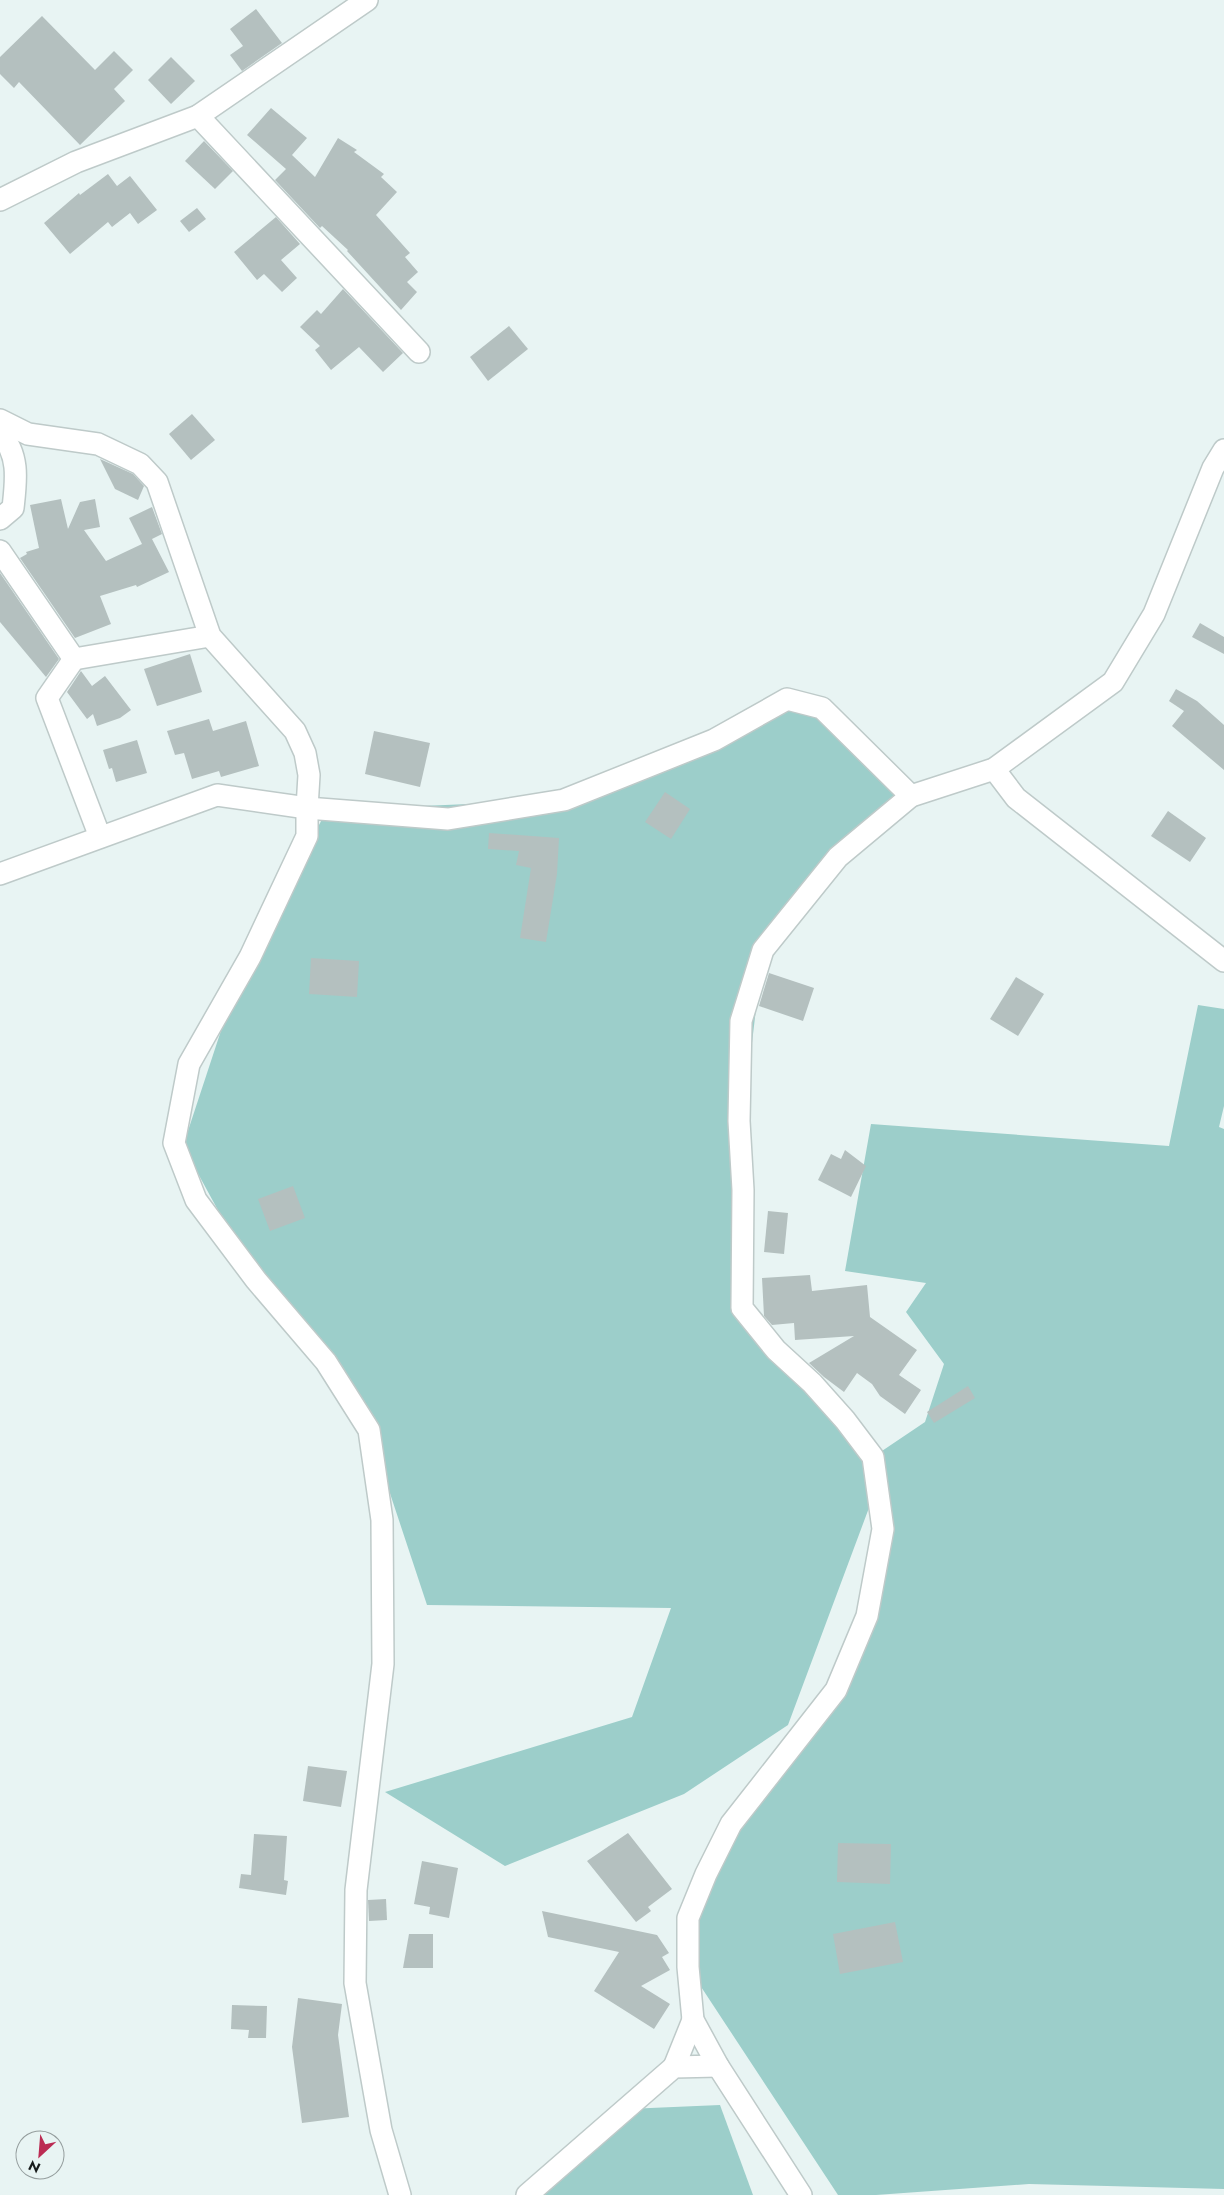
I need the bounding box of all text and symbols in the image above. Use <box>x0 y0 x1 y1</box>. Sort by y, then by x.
north arrow <box>15 2130 65 2180</box>
text: N <box>25 2155 44 2178</box>

